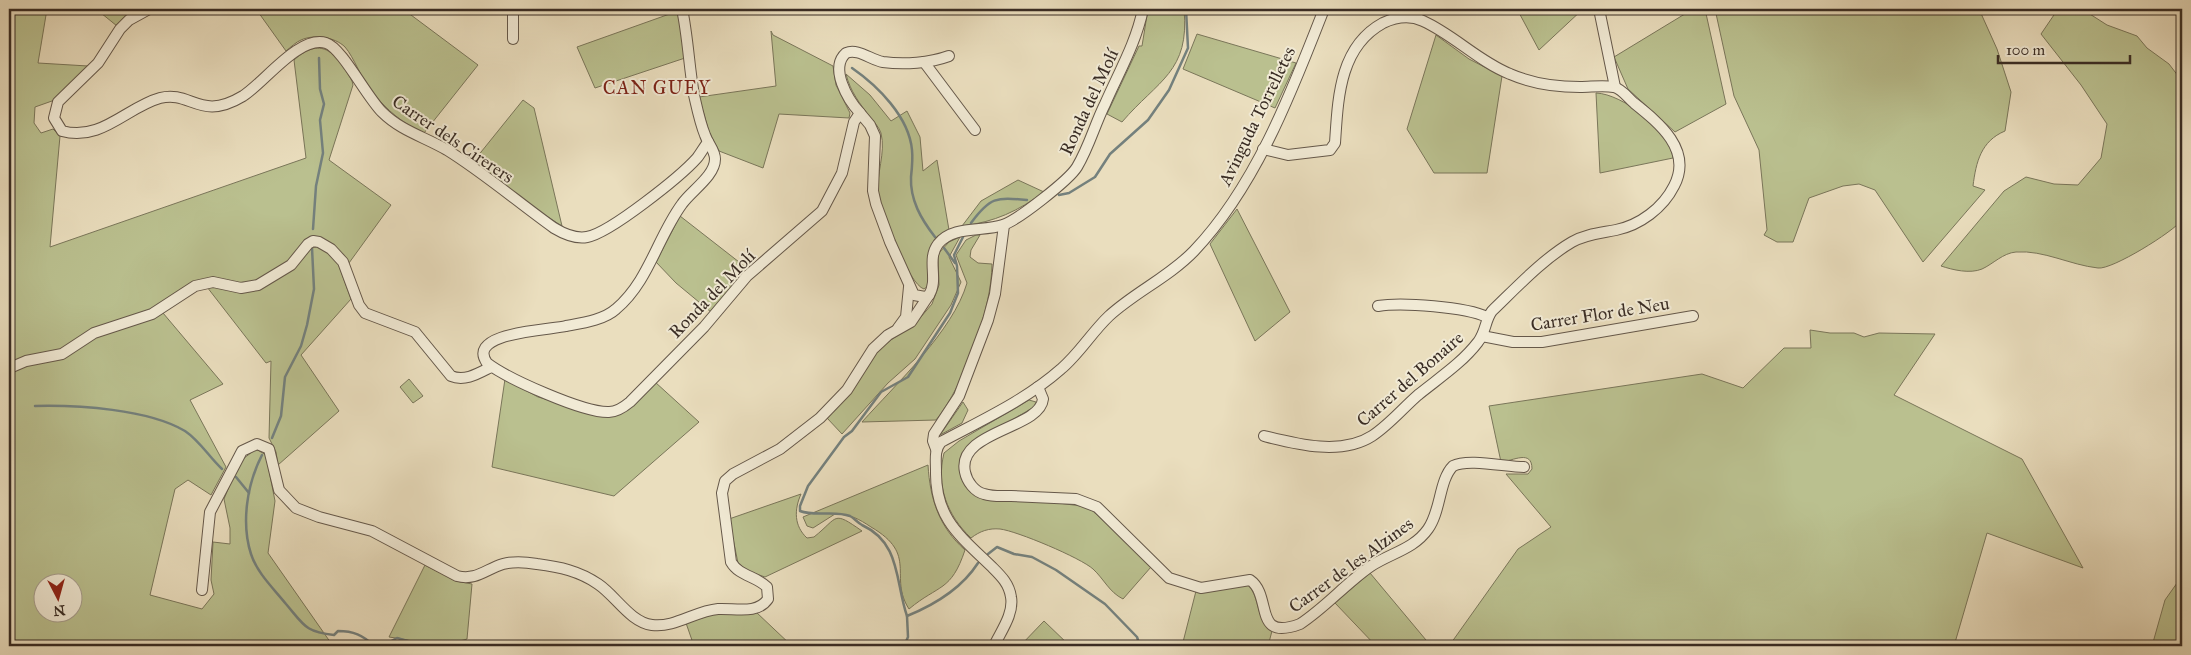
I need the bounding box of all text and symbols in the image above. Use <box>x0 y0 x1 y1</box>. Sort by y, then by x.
scale bar <box>1998 32 2131 64</box>
text: 100 m <box>2006 41 2046 59</box>
street label: Avinguda Torrelletes <box>1213 43 1301 190</box>
street label: Ronda del Molí <box>1055 44 1124 159</box>
district label: CAN GUEY <box>603 76 711 99</box>
street label: Carrer dels Cirerers <box>388 90 518 188</box>
street label: Ronda del Molí <box>664 244 760 343</box>
street label: Carrer Flor de Neu <box>1529 292 1671 336</box>
street label: Carrer del Bonaire <box>1352 327 1468 431</box>
street label: Carrer de les Alzines <box>1284 512 1418 618</box>
north arrow <box>32 572 82 622</box>
text: N <box>52 601 66 620</box>

